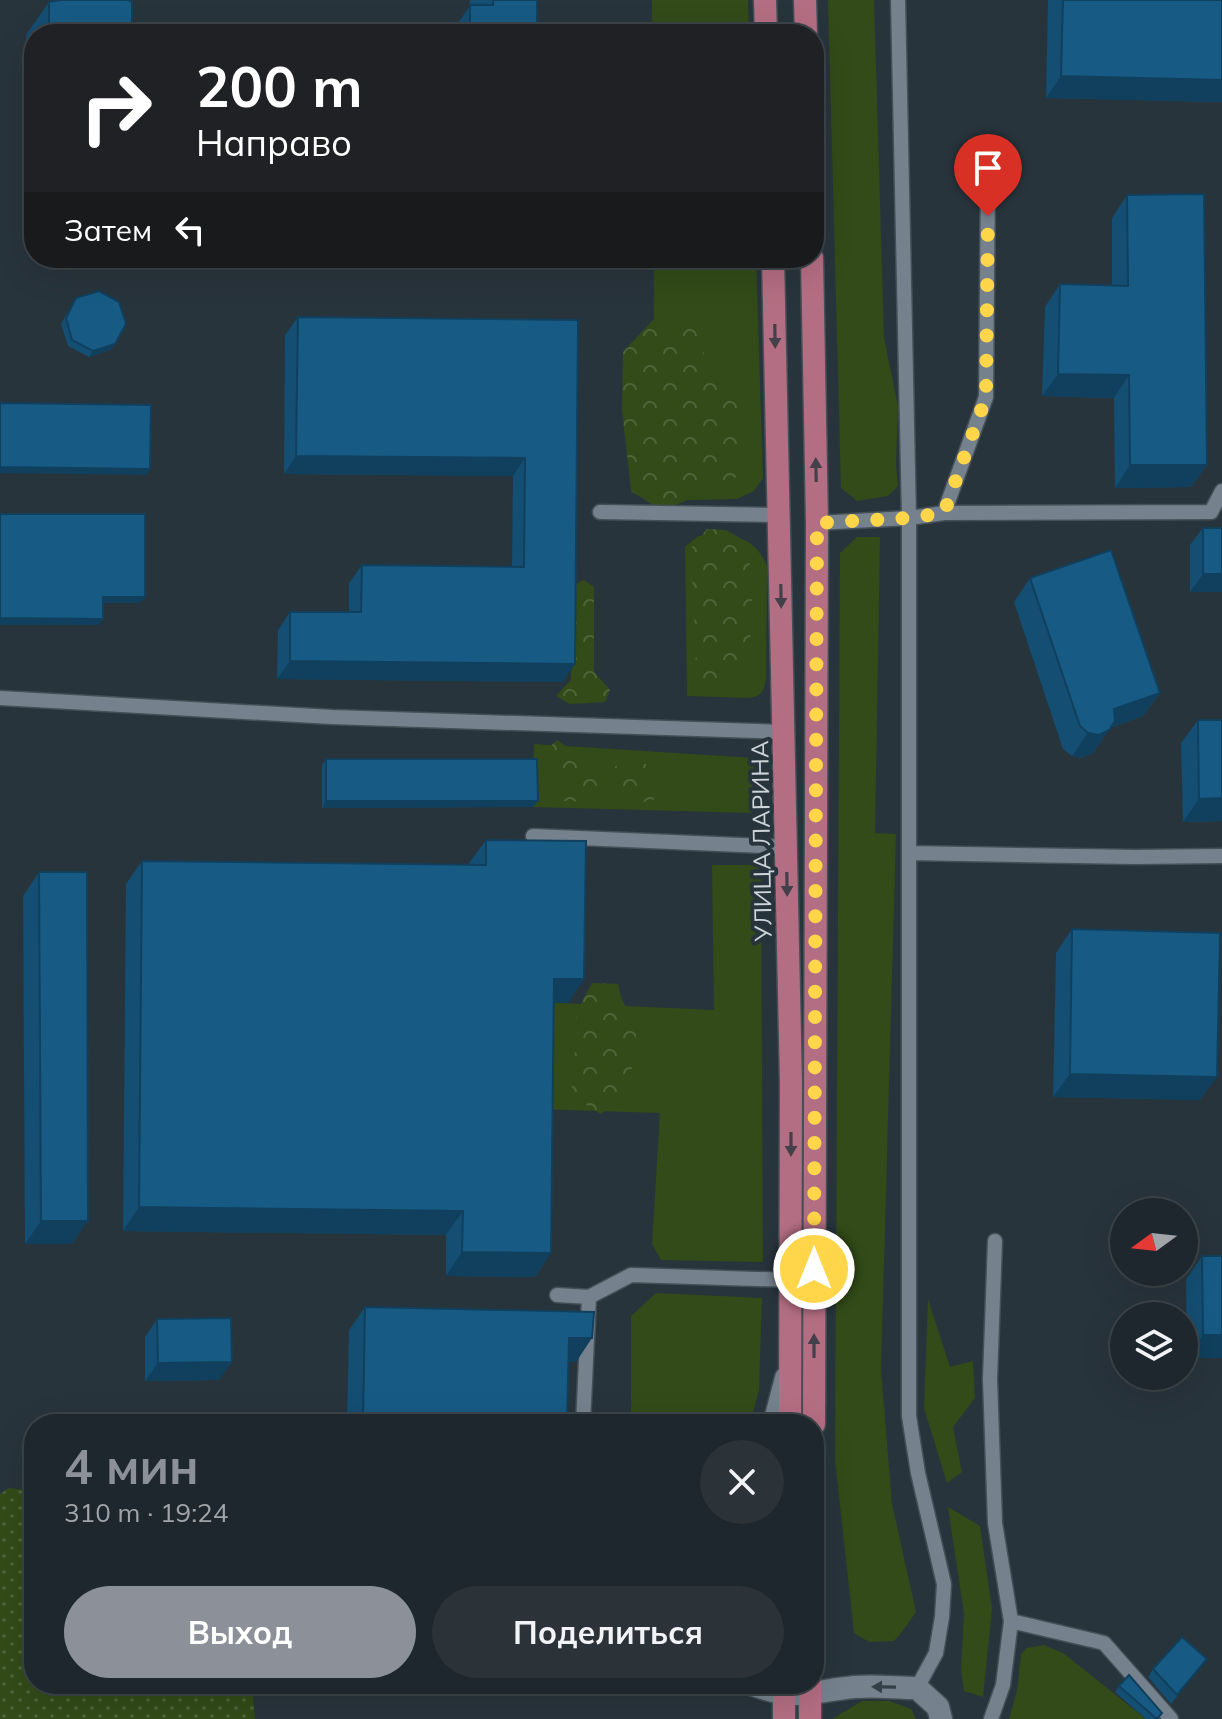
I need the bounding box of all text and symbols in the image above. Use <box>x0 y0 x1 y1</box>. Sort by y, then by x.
text: 200 m <box>196 51 363 121</box>
icon: right <box>64 56 168 160</box>
text: Направо <box>196 120 352 165</box>
pin <box>954 134 1022 216</box>
icon: arrive <box>966 146 1010 190</box>
icon: left <box>168 208 212 252</box>
text: Затем <box>64 211 152 249</box>
one-way arrow <box>769 324 781 349</box>
one-way arrow <box>809 457 822 482</box>
one-way arrow <box>775 584 788 609</box>
street label: УЛИЦА ЛАРИНА <box>744 740 778 943</box>
one-way arrow <box>781 872 794 897</box>
one-way arrow <box>785 1132 797 1157</box>
north arrow <box>1110 1198 1198 1286</box>
map controls <box>1110 1198 1198 1390</box>
position arrow <box>772 1227 856 1311</box>
button: layers <box>1110 1302 1198 1390</box>
one-way arrow <box>808 1333 820 1358</box>
text: 4 мин <box>64 1436 199 1496</box>
button: close <box>700 1440 784 1524</box>
text: 310 m · 19:24 <box>64 1496 228 1529</box>
button: Выход <box>64 1586 416 1678</box>
button: Поделиться <box>432 1586 784 1678</box>
one-way arrow <box>871 1681 896 1694</box>

